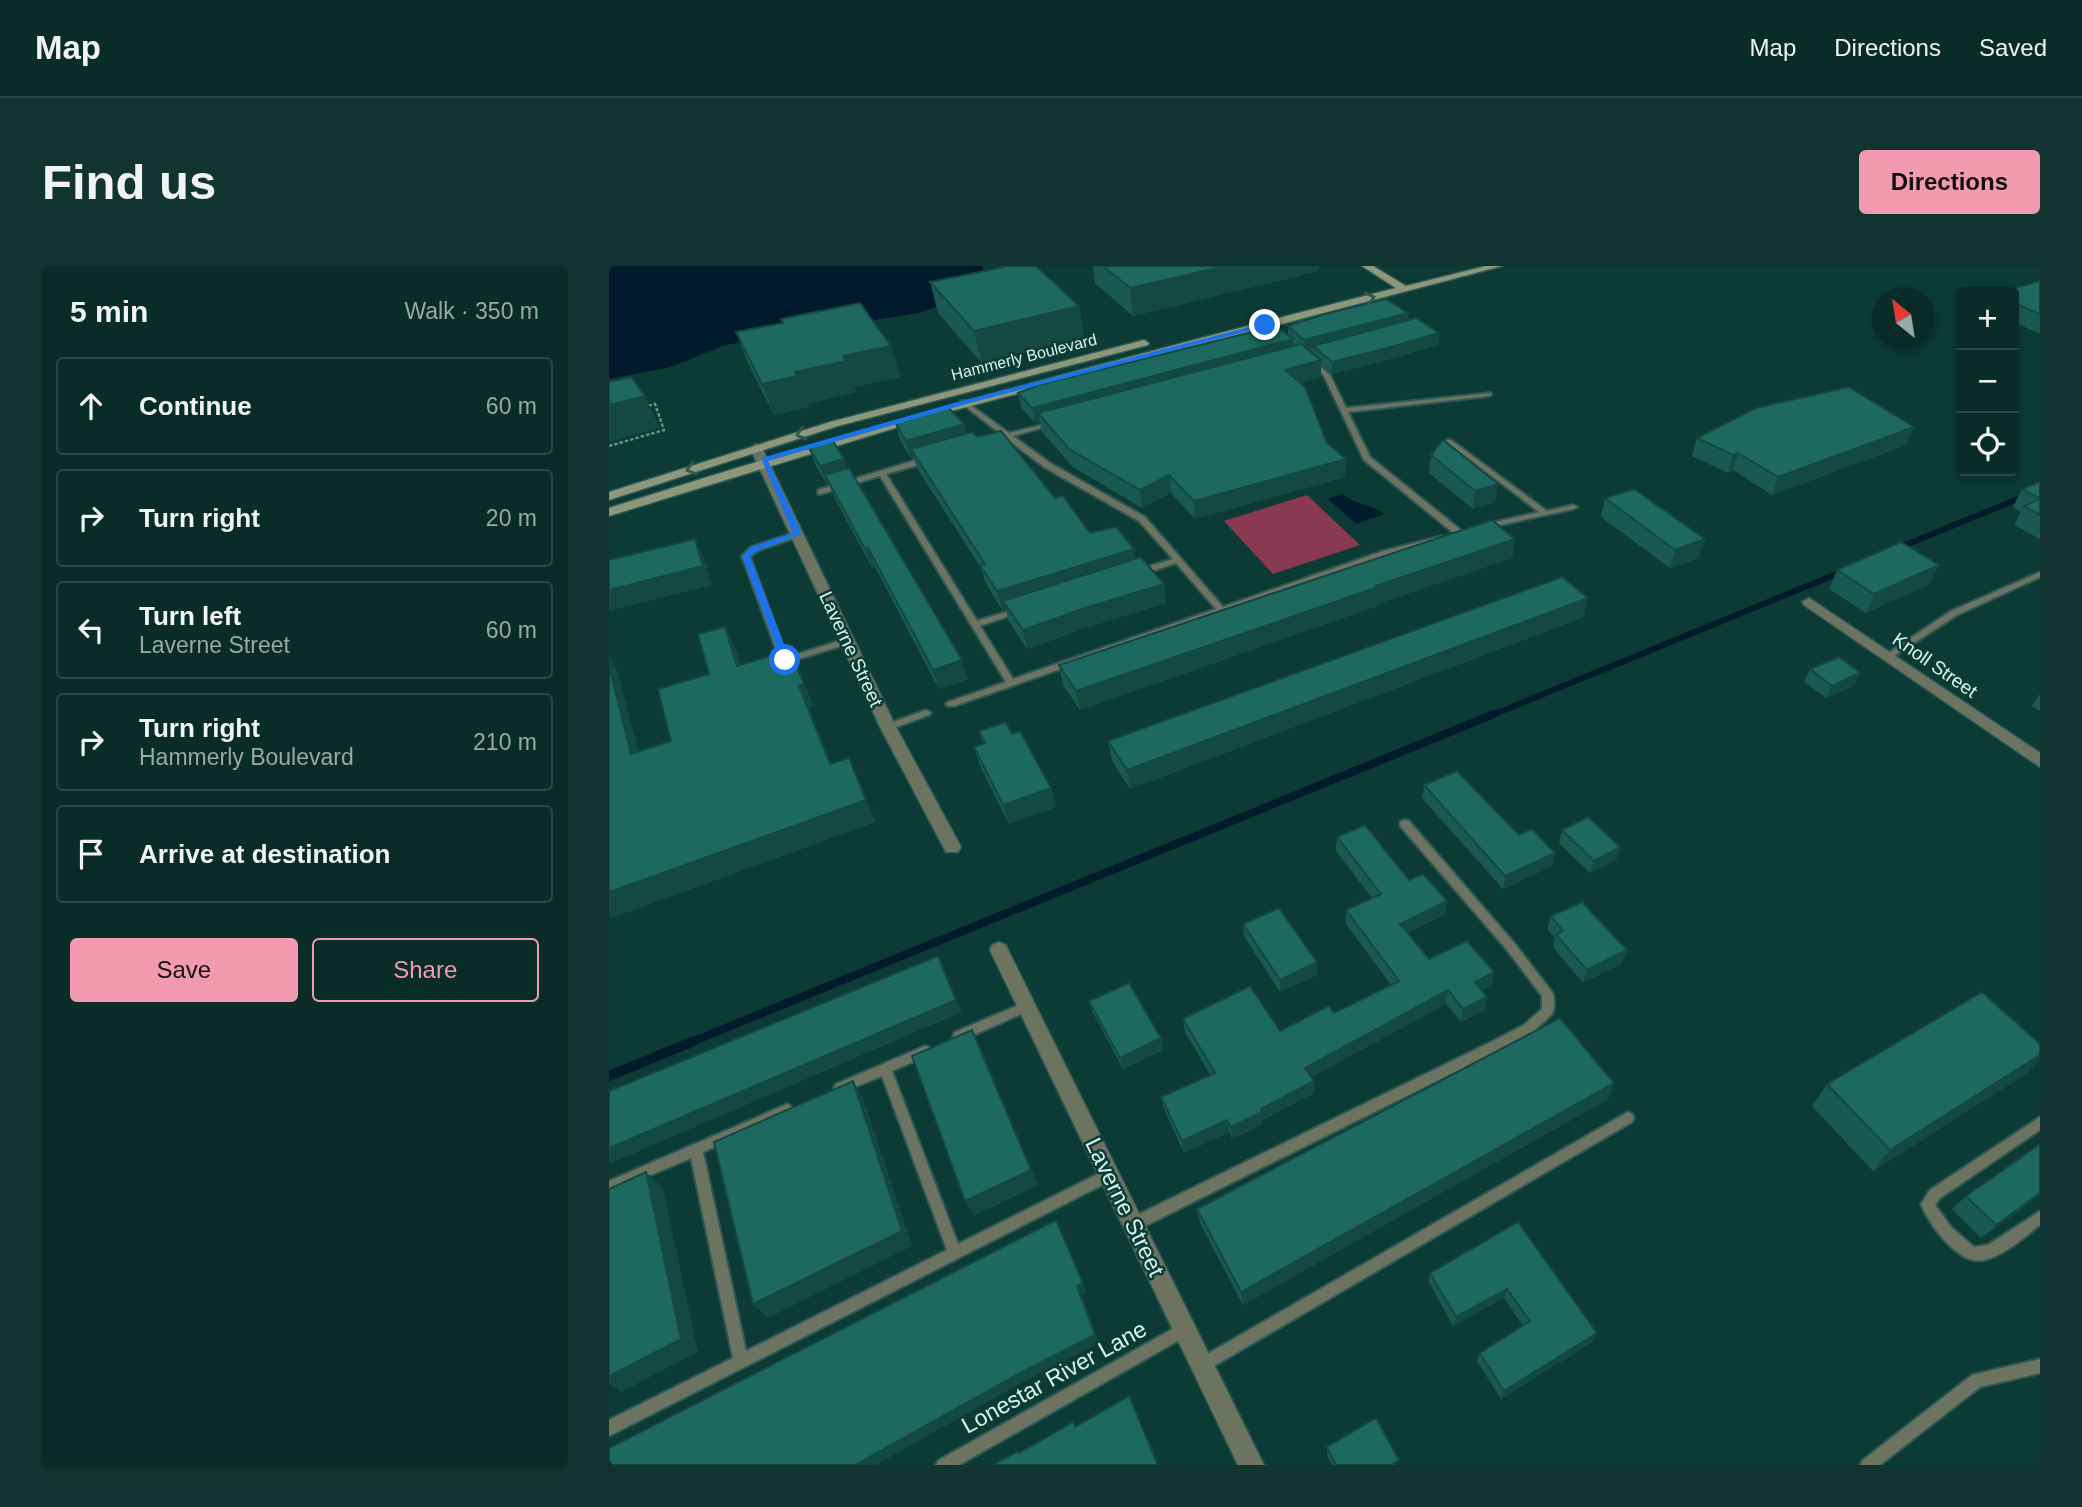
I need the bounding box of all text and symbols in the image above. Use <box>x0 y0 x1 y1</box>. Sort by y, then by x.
text: Map <box>35 29 101 66</box>
text: Map <box>1750 34 1796 61</box>
text: Directions <box>1834 34 1941 61</box>
text: Saved <box>1979 34 2047 61</box>
button: Directions <box>1859 150 2040 214</box>
text: Find us <box>42 155 216 209</box>
north arrow <box>1872 287 1935 350</box>
map controls <box>1956 287 2019 476</box>
button: + <box>1956 287 2019 350</box>
one-way arrow <box>1364 292 1376 306</box>
text: 5 min <box>70 295 148 328</box>
text: Walk · 350 m <box>404 298 539 324</box>
route end <box>1249 309 1280 340</box>
street label: Hammerly Boulevard <box>949 331 1099 383</box>
button: − <box>1956 350 2019 413</box>
icon: ahead <box>72 387 110 425</box>
text: Continue <box>139 391 252 421</box>
text: 60 m <box>486 393 537 419</box>
button: locate <box>1956 413 2019 476</box>
one-way arrow <box>796 426 808 440</box>
one-way arrow <box>686 461 698 475</box>
icon: right <box>72 499 110 537</box>
text: Turn right <box>139 503 260 533</box>
text: 20 m <box>486 505 537 531</box>
street label: Laverne Street <box>815 588 887 711</box>
text: Turn left <box>139 601 241 631</box>
icon: left <box>72 611 110 649</box>
text: 60 m <box>486 617 537 643</box>
street label: Knoll Street <box>1889 628 1982 702</box>
text: Laverne Street <box>139 632 290 658</box>
route start <box>769 644 800 675</box>
text: Turn right <box>139 713 260 743</box>
icon: right <box>72 723 110 761</box>
text: 210 m <box>473 729 537 755</box>
text: Hammerly Boulevard <box>139 744 354 770</box>
icon: arrive <box>72 835 110 873</box>
text: Arrive at destination <box>139 839 390 869</box>
button: Save <box>70 938 298 1002</box>
button: Share <box>312 938 539 1002</box>
street label: Laverne Street <box>1080 1133 1170 1281</box>
street label: Lonestar River Lane <box>957 1315 1151 1439</box>

